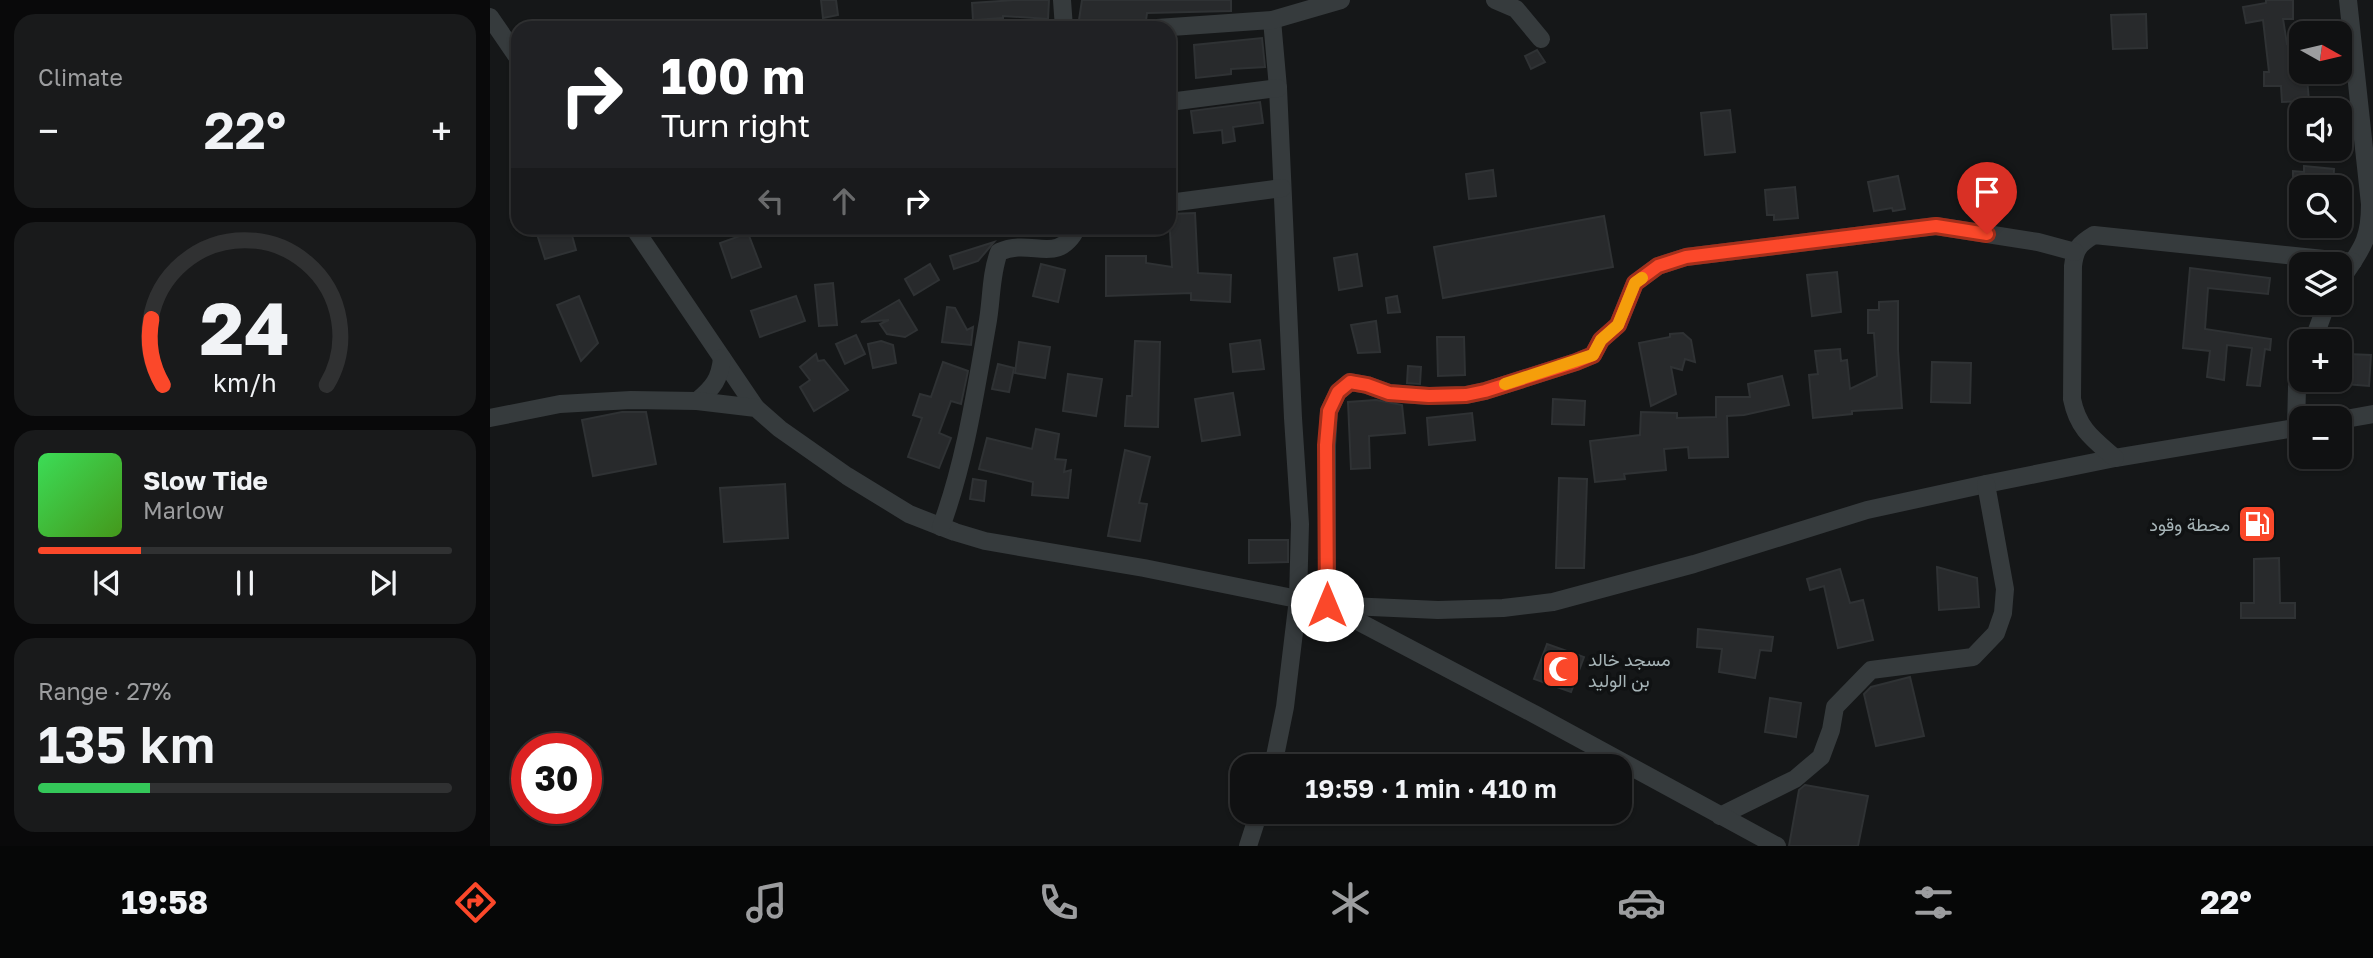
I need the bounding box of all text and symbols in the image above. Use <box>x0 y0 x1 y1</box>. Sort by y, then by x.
north arrow <box>2289 21 2352 84</box>
map controls <box>2289 21 2352 469</box>
text: 100 m <box>661 46 805 105</box>
icon: right <box>546 49 637 140</box>
text: Climate <box>38 63 123 91</box>
text: 22° <box>204 98 286 160</box>
button: sound <box>2289 98 2352 161</box>
text: Turn right <box>661 106 810 144</box>
text: − <box>38 108 59 153</box>
text: + <box>431 108 452 153</box>
pin <box>1957 162 2017 234</box>
icon: arrive <box>1968 173 2006 211</box>
button: search <box>2289 175 2352 238</box>
icon: left <box>752 182 790 220</box>
icon: ahead <box>825 182 863 220</box>
icon: right <box>898 182 936 220</box>
button: layers <box>2289 252 2352 315</box>
text: 24 <box>200 284 290 371</box>
button: + <box>2289 329 2352 392</box>
text: km/h <box>213 367 277 398</box>
button: − <box>2289 406 2352 469</box>
text: Slow Tide <box>143 465 268 496</box>
text: Marlow <box>143 496 224 524</box>
fuel station icon: محطة وقود <box>2236 503 2278 545</box>
place label: محطة وقود <box>2149 513 2230 536</box>
icon: previous <box>88 564 126 602</box>
icon: pause <box>226 564 264 602</box>
icon: next <box>364 564 402 602</box>
position arrow <box>1290 568 1364 642</box>
mosque icon: مسجد خالد بن الوليد <box>1540 648 1582 690</box>
place label: مسجد خالد بن الوليد <box>1588 648 1671 692</box>
text: Range · 27% <box>38 677 171 705</box>
text: 135 km <box>38 712 215 774</box>
speed limit sign: 30 <box>511 733 602 824</box>
text: 19:59 · 1 min · 410 m <box>1305 773 1557 804</box>
icon: directions <box>451 878 500 927</box>
icon: music <box>742 878 791 927</box>
icon: phone <box>1034 878 1083 927</box>
icon: climate <box>1326 878 1375 927</box>
icon: car <box>1617 878 1666 927</box>
icon: filters <box>1909 878 1958 927</box>
text: 19:58 <box>121 883 208 921</box>
text: 22° <box>2200 883 2252 921</box>

